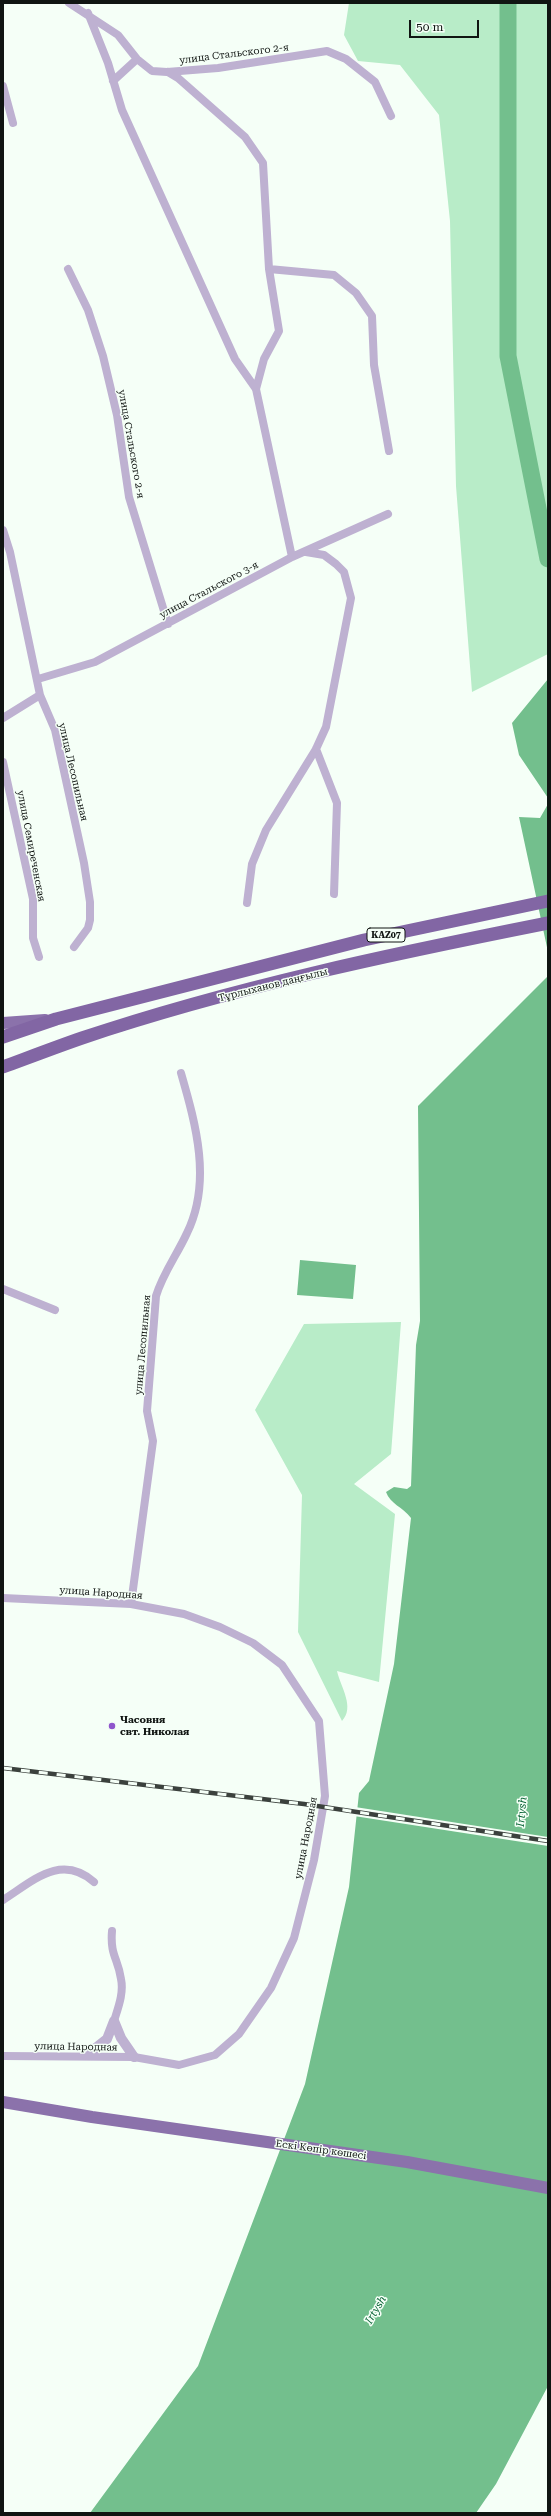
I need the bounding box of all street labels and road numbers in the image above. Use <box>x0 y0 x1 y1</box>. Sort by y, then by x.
street label: улица Стальского 2-я <box>179 41 289 67</box>
street label: улица Стальского 2-я <box>116 389 146 499</box>
street label: улица Стальского 3-я <box>158 559 260 621</box>
street label: улица Лесопильная <box>56 722 90 822</box>
street label: улица Семиреченская <box>14 789 48 903</box>
road number: KAZ07 <box>367 928 405 942</box>
street label: Тұрлыханов даңғылы <box>217 966 329 1004</box>
street label: улица Лесопильная <box>133 1294 153 1396</box>
street label: улица Народная <box>59 1584 143 1602</box>
street label: улица Народная <box>292 1796 320 1880</box>
street label: улица Народная <box>34 2040 118 2054</box>
street label: Ескі Көпір көшесі <box>275 2138 367 2162</box>

